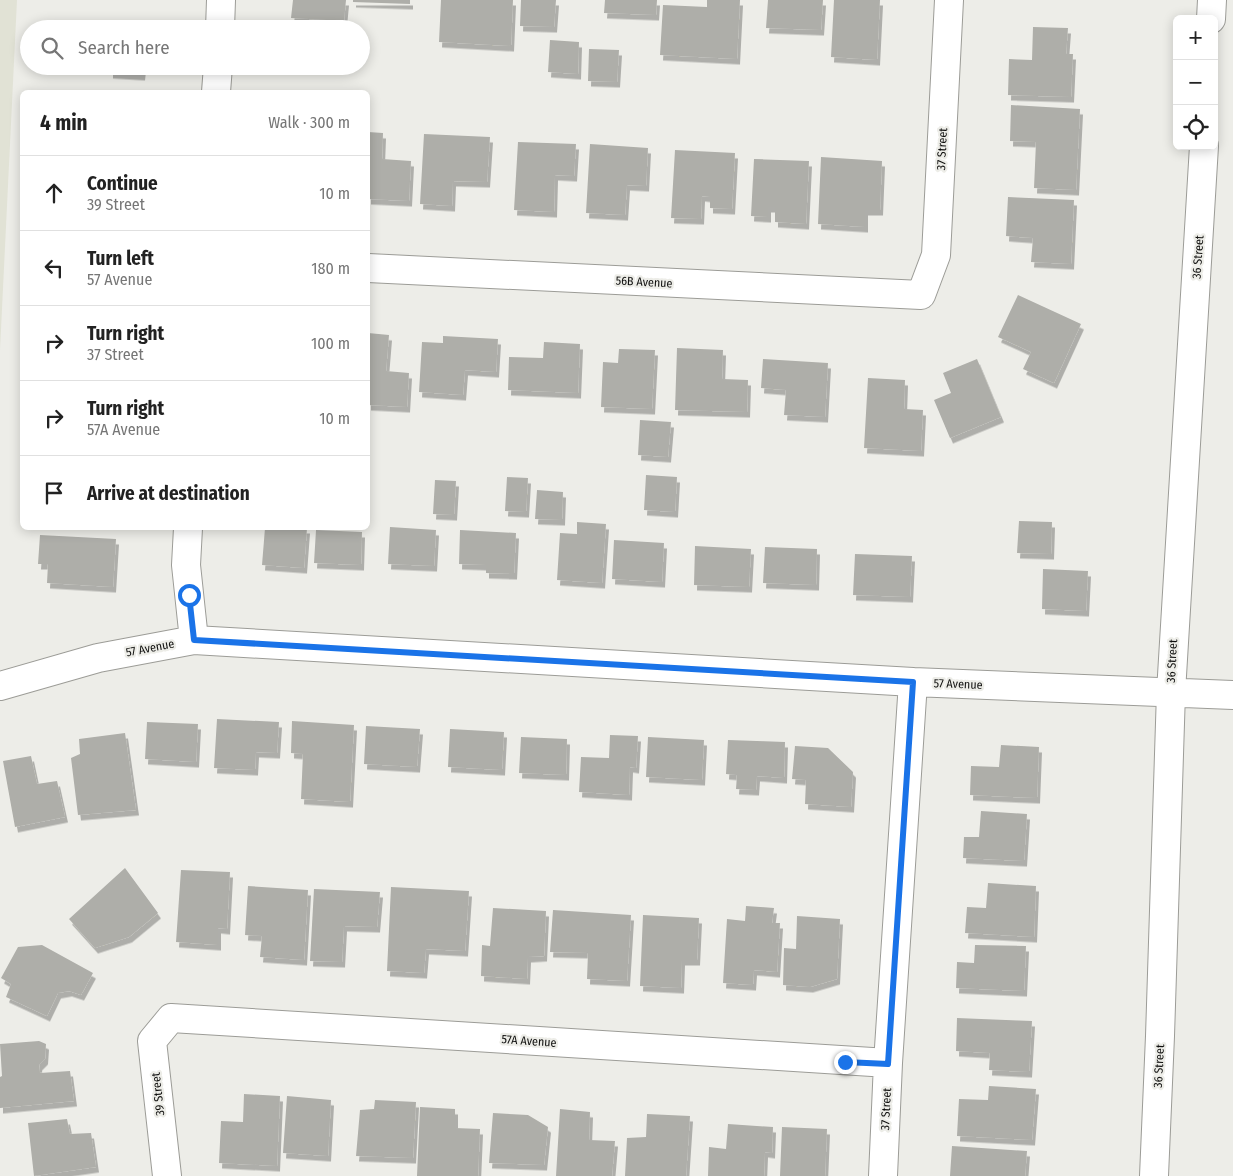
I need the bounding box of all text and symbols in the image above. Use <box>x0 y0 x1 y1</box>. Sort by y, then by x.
map controls <box>1173 15 1218 150</box>
button: + <box>1173 15 1218 60</box>
search box <box>20 20 370 75</box>
icon: search <box>38 34 66 62</box>
text: Search here <box>78 36 170 59</box>
button: − <box>1173 60 1218 105</box>
button: locate <box>1173 105 1218 150</box>
text: 4 min <box>40 110 88 136</box>
text: Walk · 300 m <box>268 113 350 132</box>
street label: 37 Street <box>934 127 950 171</box>
text: Continue <box>87 172 158 195</box>
icon: ahead <box>40 179 68 207</box>
text: 10 m <box>319 184 350 203</box>
text: 39 Street <box>87 195 145 214</box>
street label: 36 Street <box>1189 235 1207 279</box>
text: Turn left <box>87 247 154 270</box>
icon: left <box>40 254 68 282</box>
text: 180 m <box>311 259 350 278</box>
text: 57 Avenue <box>87 270 152 289</box>
street label: 56B Avenue <box>615 274 673 290</box>
text: Turn right <box>87 322 164 345</box>
icon: right <box>40 329 68 357</box>
text: 100 m <box>311 334 350 353</box>
text: 37 Street <box>87 345 144 364</box>
text: Turn right <box>87 397 164 420</box>
icon: right <box>40 404 68 432</box>
text: 10 m <box>319 409 350 428</box>
text: 57A Avenue <box>87 420 160 439</box>
icon: arrive <box>40 479 68 507</box>
text: Arrive at destination <box>87 482 250 505</box>
route start <box>178 584 201 607</box>
street label: 57 Avenue <box>125 636 175 660</box>
street label: 36 Street <box>1164 639 1180 683</box>
street label: 57 Avenue <box>933 676 983 692</box>
street label: 57A Avenue <box>501 1032 557 1050</box>
street label: 36 Street <box>1151 1044 1167 1088</box>
route end <box>834 1051 857 1074</box>
street label: 39 Street <box>149 1072 167 1116</box>
street label: 37 Street <box>878 1087 894 1131</box>

